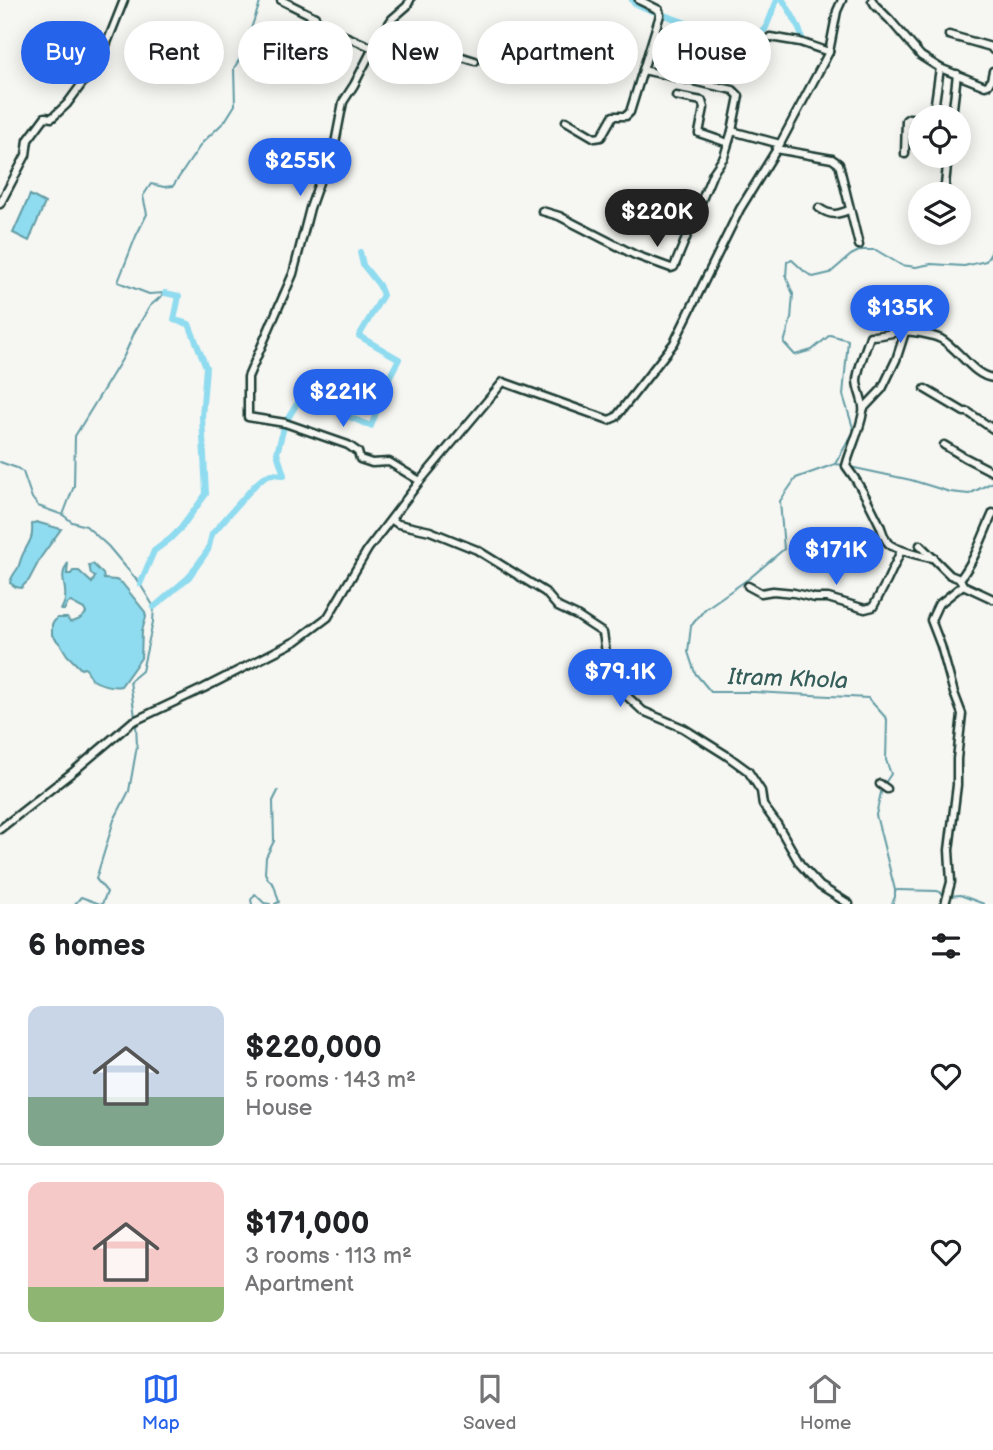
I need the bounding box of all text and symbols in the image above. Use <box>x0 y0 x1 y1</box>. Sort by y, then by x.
chip: Buy <box>21 21 110 84</box>
chip: Rent <box>124 21 224 84</box>
chip: Filters <box>238 21 353 84</box>
chip: New <box>367 21 463 84</box>
chip: Apartment <box>477 21 638 84</box>
chip: House <box>652 21 771 84</box>
map controls <box>908 105 971 245</box>
button: locate <box>908 105 971 168</box>
pin: $255K <box>251 138 349 198</box>
text: $255K <box>264 147 336 175</box>
button: layers <box>908 182 971 245</box>
pin: $220K <box>608 190 706 249</box>
text: $220K <box>621 198 693 226</box>
pin: $135K <box>851 286 949 345</box>
text: $135K <box>866 294 934 322</box>
pin: $221K <box>294 370 392 429</box>
text: $221K <box>309 378 377 406</box>
pin: $171K <box>787 528 885 587</box>
text: $171K <box>805 536 867 564</box>
pin: $79.1K <box>563 650 677 709</box>
text: $79.1K <box>584 658 656 686</box>
water label: Itram Khola <box>726 663 849 695</box>
icon: filters <box>927 927 965 965</box>
text: 6 homes <box>28 928 145 964</box>
text: $220,000 <box>245 1030 382 1066</box>
icon: home <box>84 1034 168 1118</box>
icon: heart <box>927 1057 965 1095</box>
text: 5 rooms · 143 m² <box>245 1066 416 1094</box>
text: House <box>245 1094 312 1122</box>
text: $171,000 <box>245 1206 369 1242</box>
icon: home <box>84 1210 168 1294</box>
icon: heart <box>927 1233 965 1271</box>
text: 3 rooms · 113 m² <box>245 1242 412 1270</box>
text: Apartment <box>245 1270 354 1298</box>
tab: Map <box>142 1370 180 1435</box>
tab: Saved <box>463 1370 516 1435</box>
tab: Home <box>800 1370 851 1435</box>

